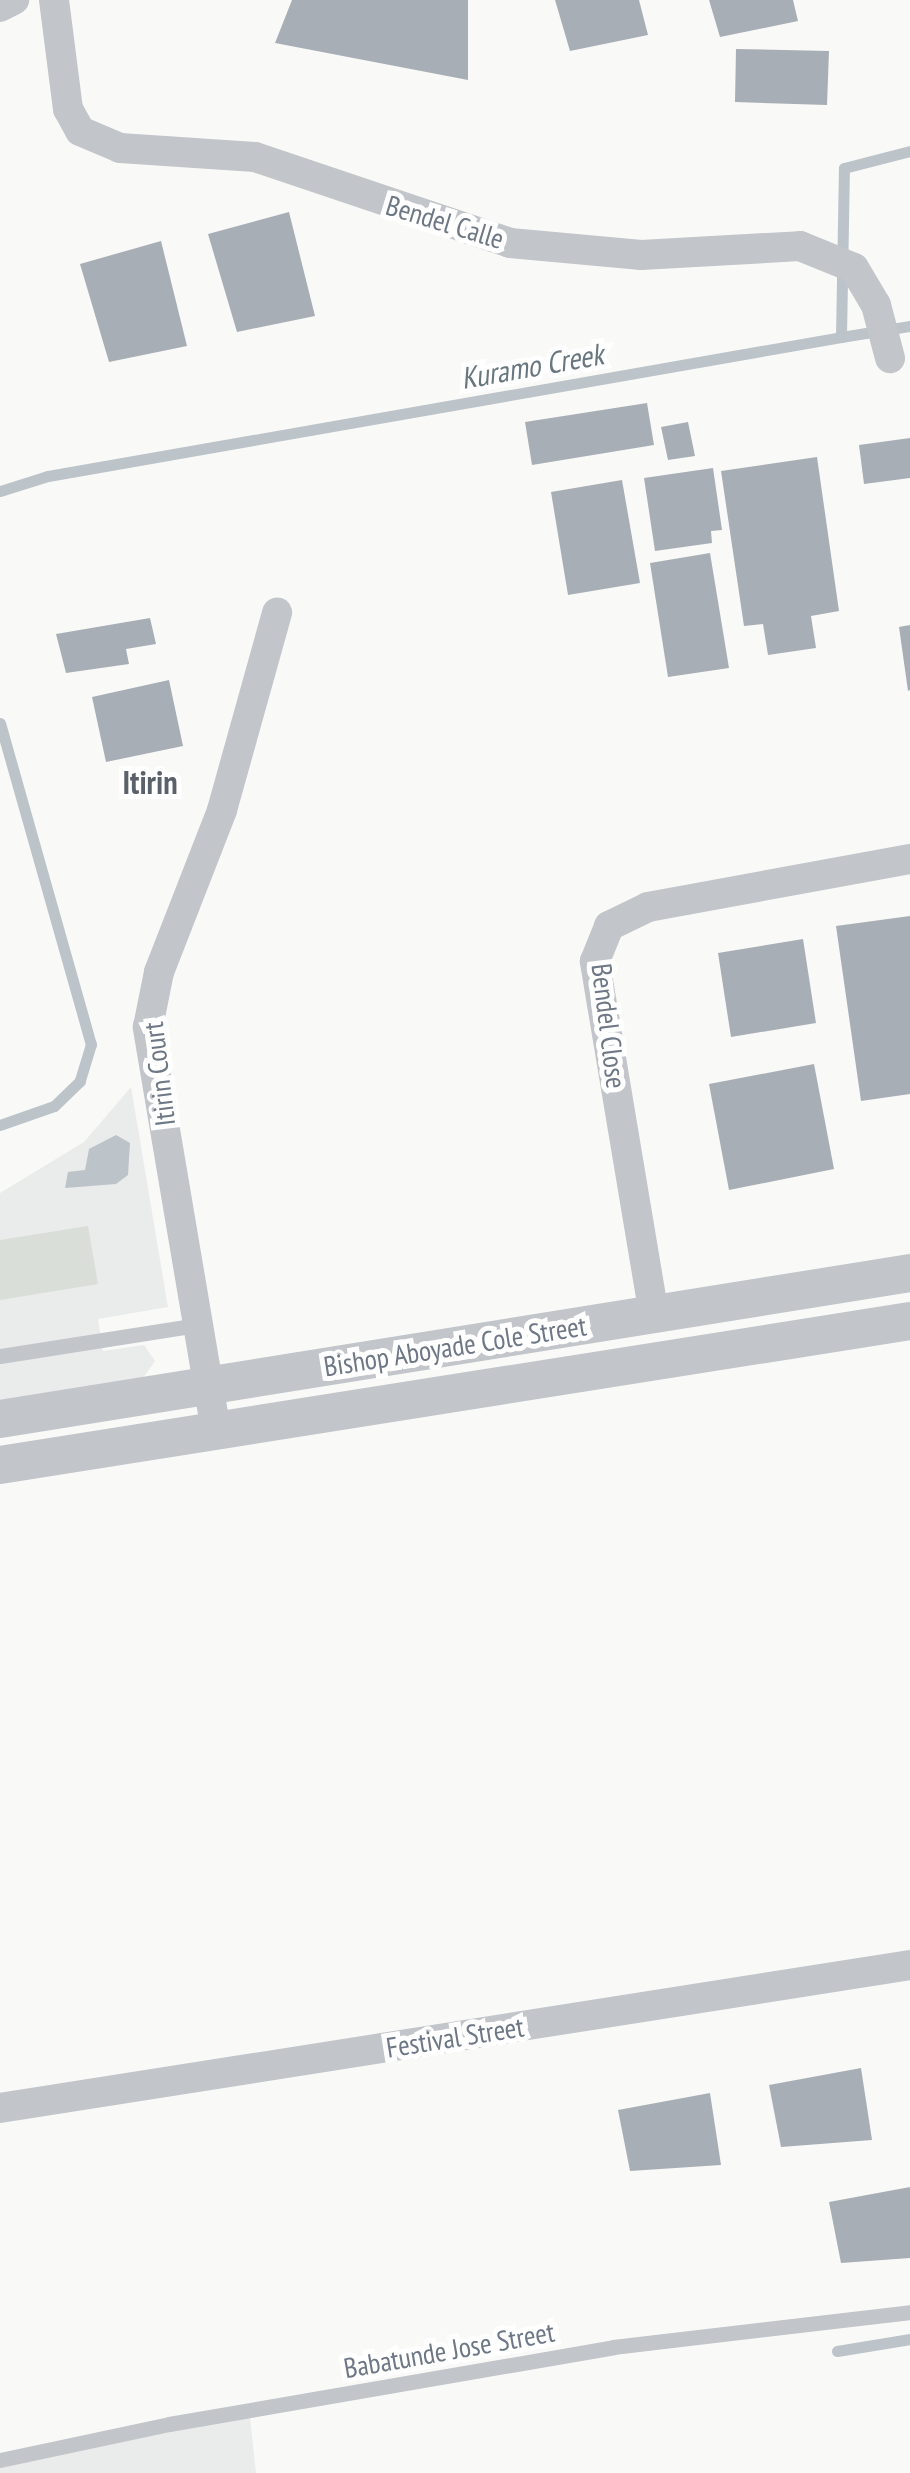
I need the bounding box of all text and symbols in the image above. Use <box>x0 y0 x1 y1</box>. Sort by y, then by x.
street label: Bendel Calle <box>382 188 508 256</box>
water label: Kuramo Creek <box>458 336 606 396</box>
district label: Itirin <box>122 763 178 801</box>
street label: Bendel Close <box>585 962 633 1090</box>
street label: Itirin Court <box>136 1020 182 1128</box>
street label: Bishop Aboyade Cole Street <box>321 1309 589 1383</box>
street label: Festival Street <box>384 2010 526 2064</box>
street label: Babatunde Jose Street <box>341 2315 557 2385</box>

